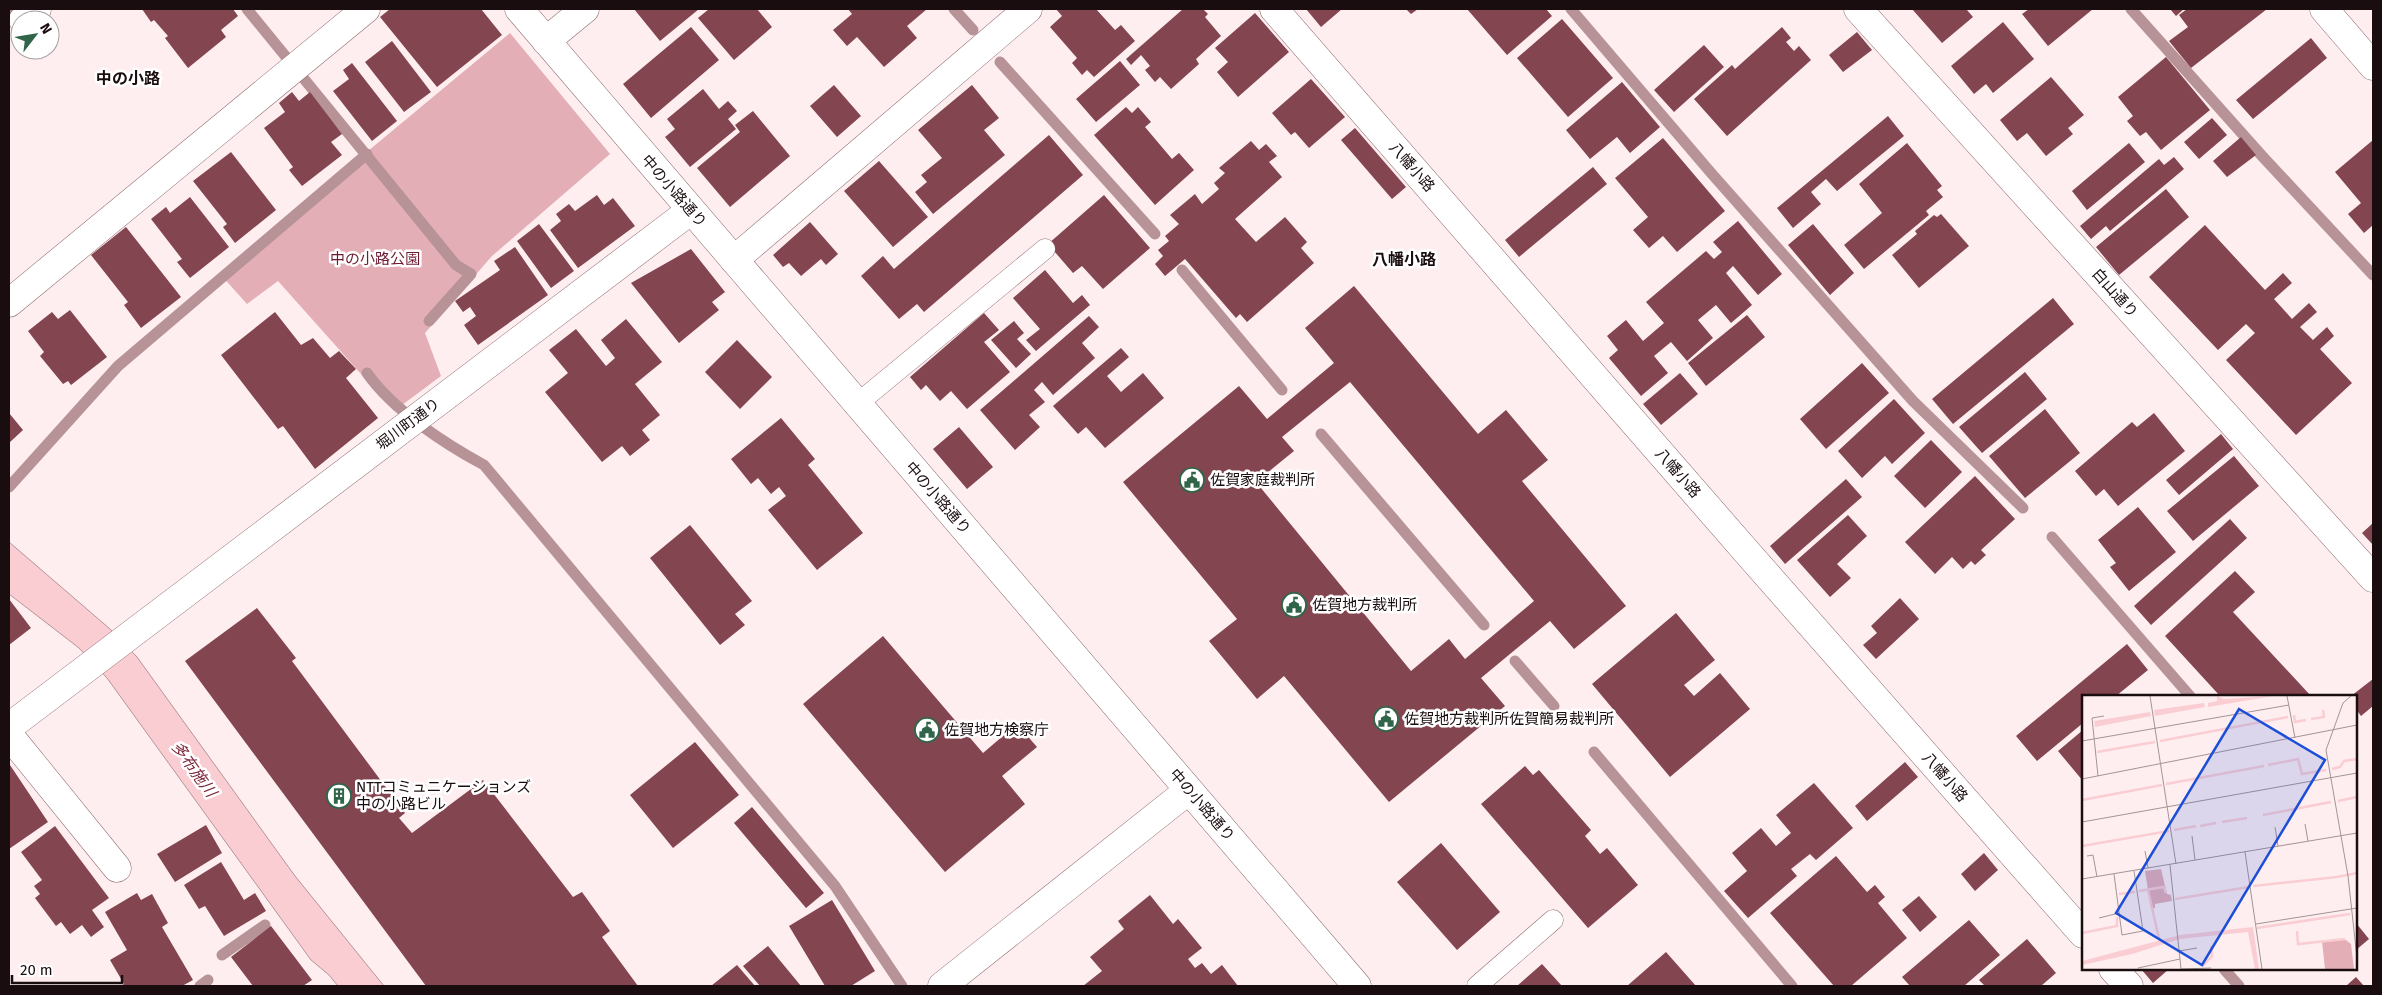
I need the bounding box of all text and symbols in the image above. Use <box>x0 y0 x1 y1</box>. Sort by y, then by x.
north arrow <box>10 10 60 60</box>
text: N <box>36 20 55 37</box>
district label: 中の小路 <box>96 69 160 88</box>
street label: 八幡小路 <box>1386 138 1438 196</box>
street label: 中の小路通り <box>638 151 710 231</box>
park label: 中の小路公園 <box>330 250 420 268</box>
district label: 八幡小路 <box>1372 250 1436 269</box>
street label: 白山通り <box>2088 265 2142 321</box>
street label: 堀川町通り <box>373 394 443 454</box>
street label: 八幡小路 <box>1652 444 1704 502</box>
street label: 中の小路通り <box>902 458 974 538</box>
public building icon: 佐賀家庭裁判所 <box>1179 467 1205 493</box>
place label: 佐賀家庭裁判所 <box>1210 471 1315 489</box>
public building icon: 佐賀地方裁判所 <box>1281 592 1307 618</box>
place label: 佐賀地方裁判所 <box>1312 596 1417 614</box>
inset map <box>2082 695 2357 970</box>
public building icon: 佐賀地方裁判所佐賀簡易裁判所 <box>1373 706 1399 732</box>
place label: 佐賀地方裁判所佐賀簡易裁判所 <box>1404 710 1614 728</box>
public building icon: 佐賀地方検察庁 <box>914 717 940 743</box>
place label: 佐賀地方検察庁 <box>944 721 1049 739</box>
water label: 多布施川 <box>168 738 222 802</box>
street label: 八幡小路 <box>1919 748 1971 806</box>
street label: 中の小路通り <box>1166 765 1238 845</box>
place label: NTTコミュニケーションズ 中の小路ビル <box>356 778 531 813</box>
building icon: NTTコミュニケーションズ 中の小路ビル <box>326 783 352 809</box>
scale bar <box>12 952 122 984</box>
text: 20 m <box>20 961 53 979</box>

